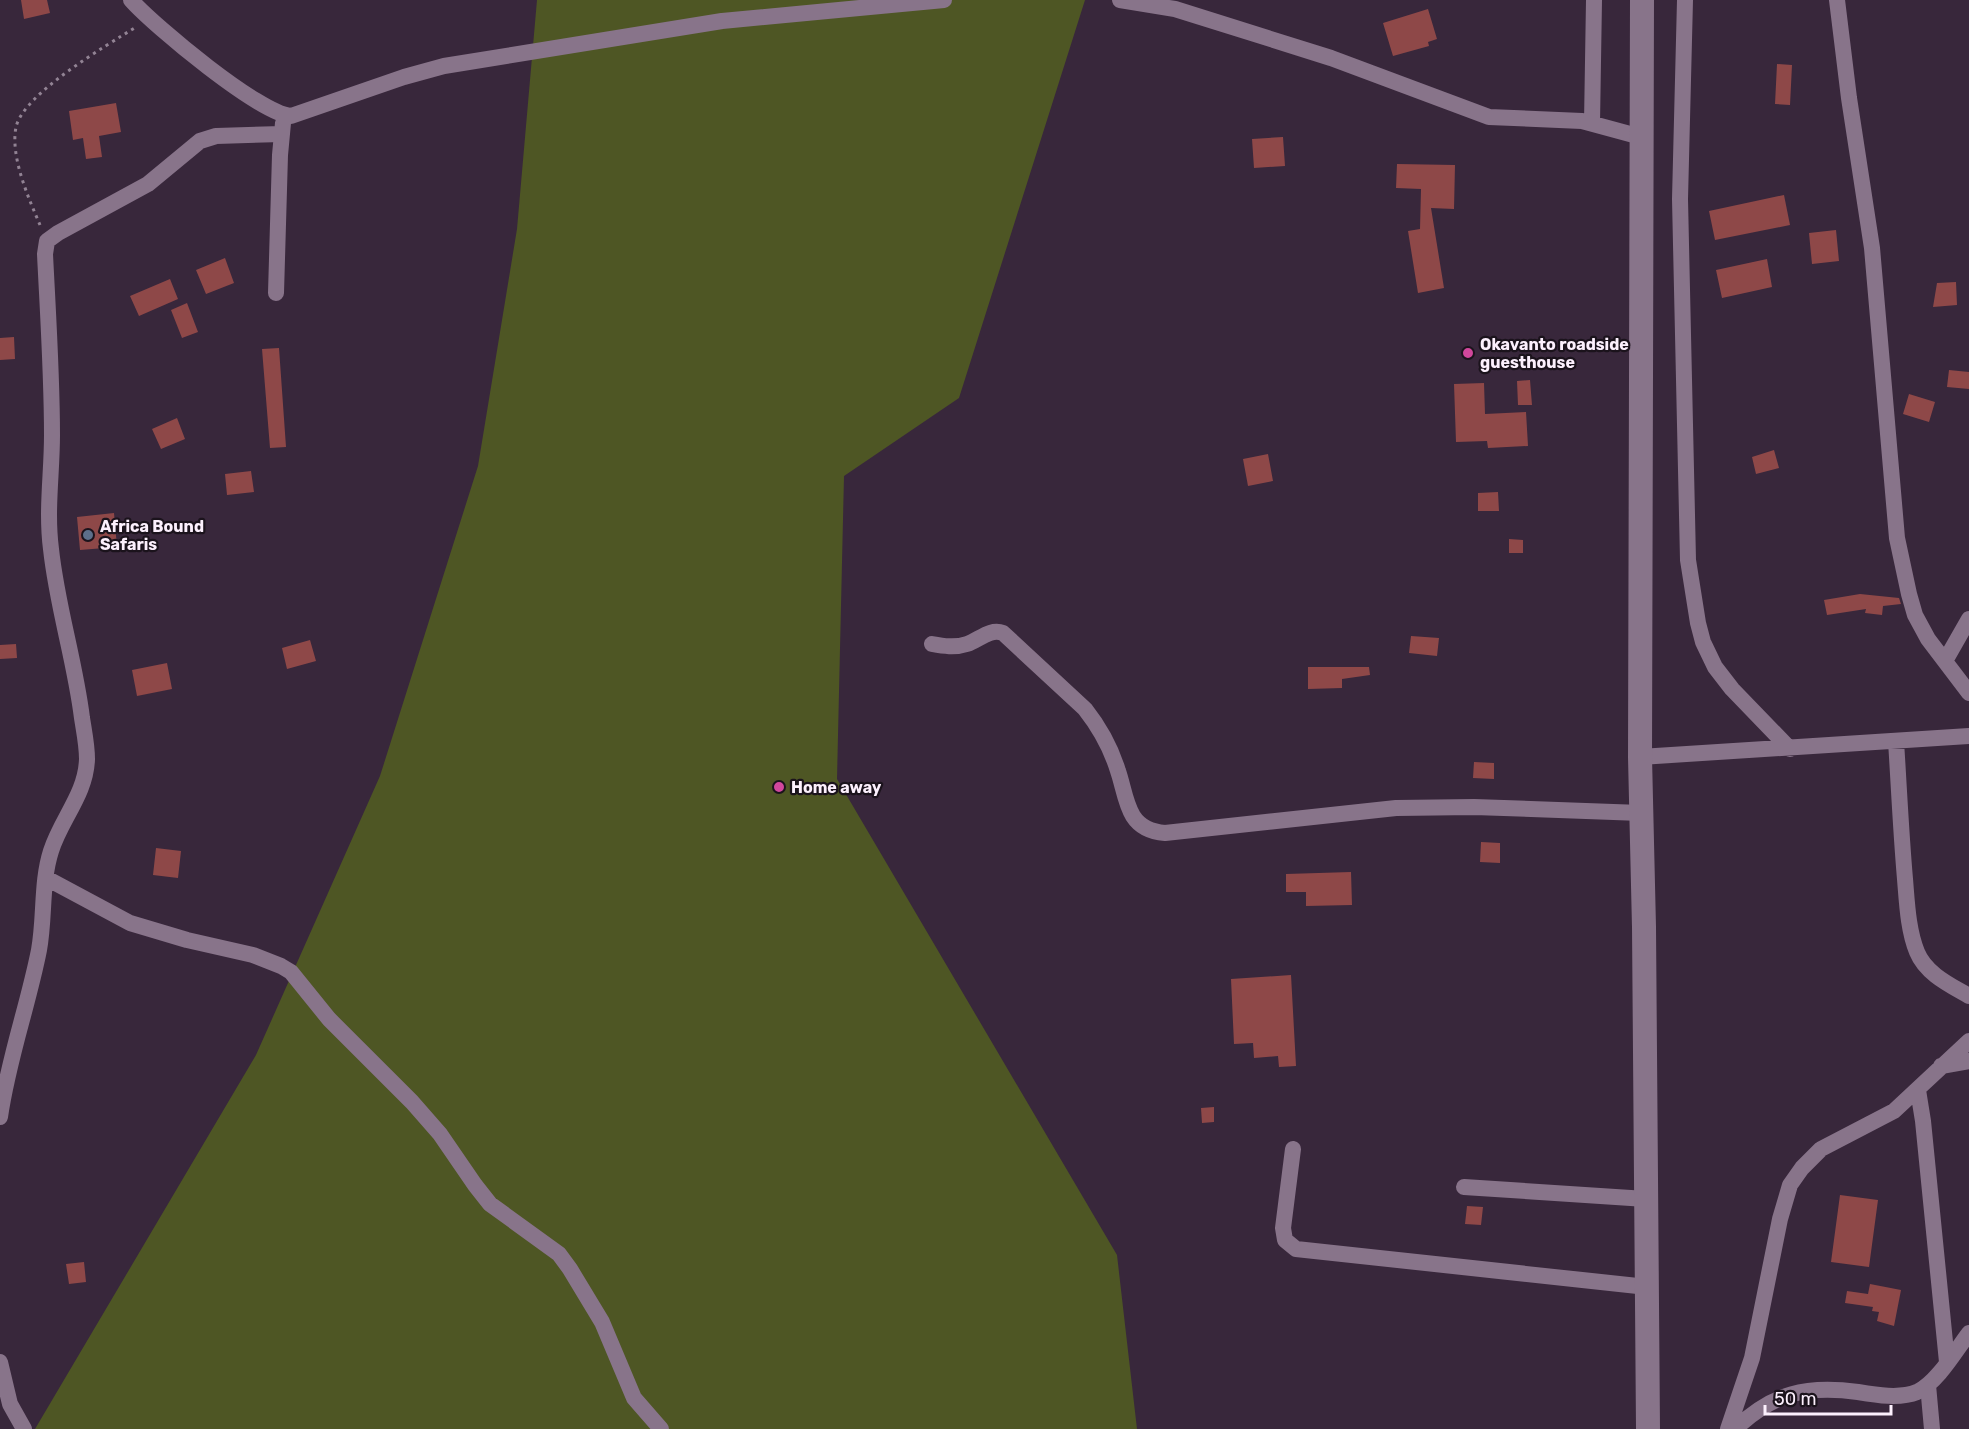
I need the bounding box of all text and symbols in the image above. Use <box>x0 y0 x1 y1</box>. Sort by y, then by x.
place label: Okavanto roadside guesthouse <box>1480 335 1629 372</box>
marker: Okavanto roadside guesthouse <box>1461 346 1475 360</box>
place label: Africa Bound Safaris <box>100 517 204 554</box>
marker: Africa Bound Safaris <box>81 528 95 542</box>
place label: Home away <box>791 778 882 797</box>
marker: Home away <box>772 780 786 794</box>
scale bar <box>1765 1378 1891 1416</box>
text: 50 m <box>1774 1388 1817 1410</box>

